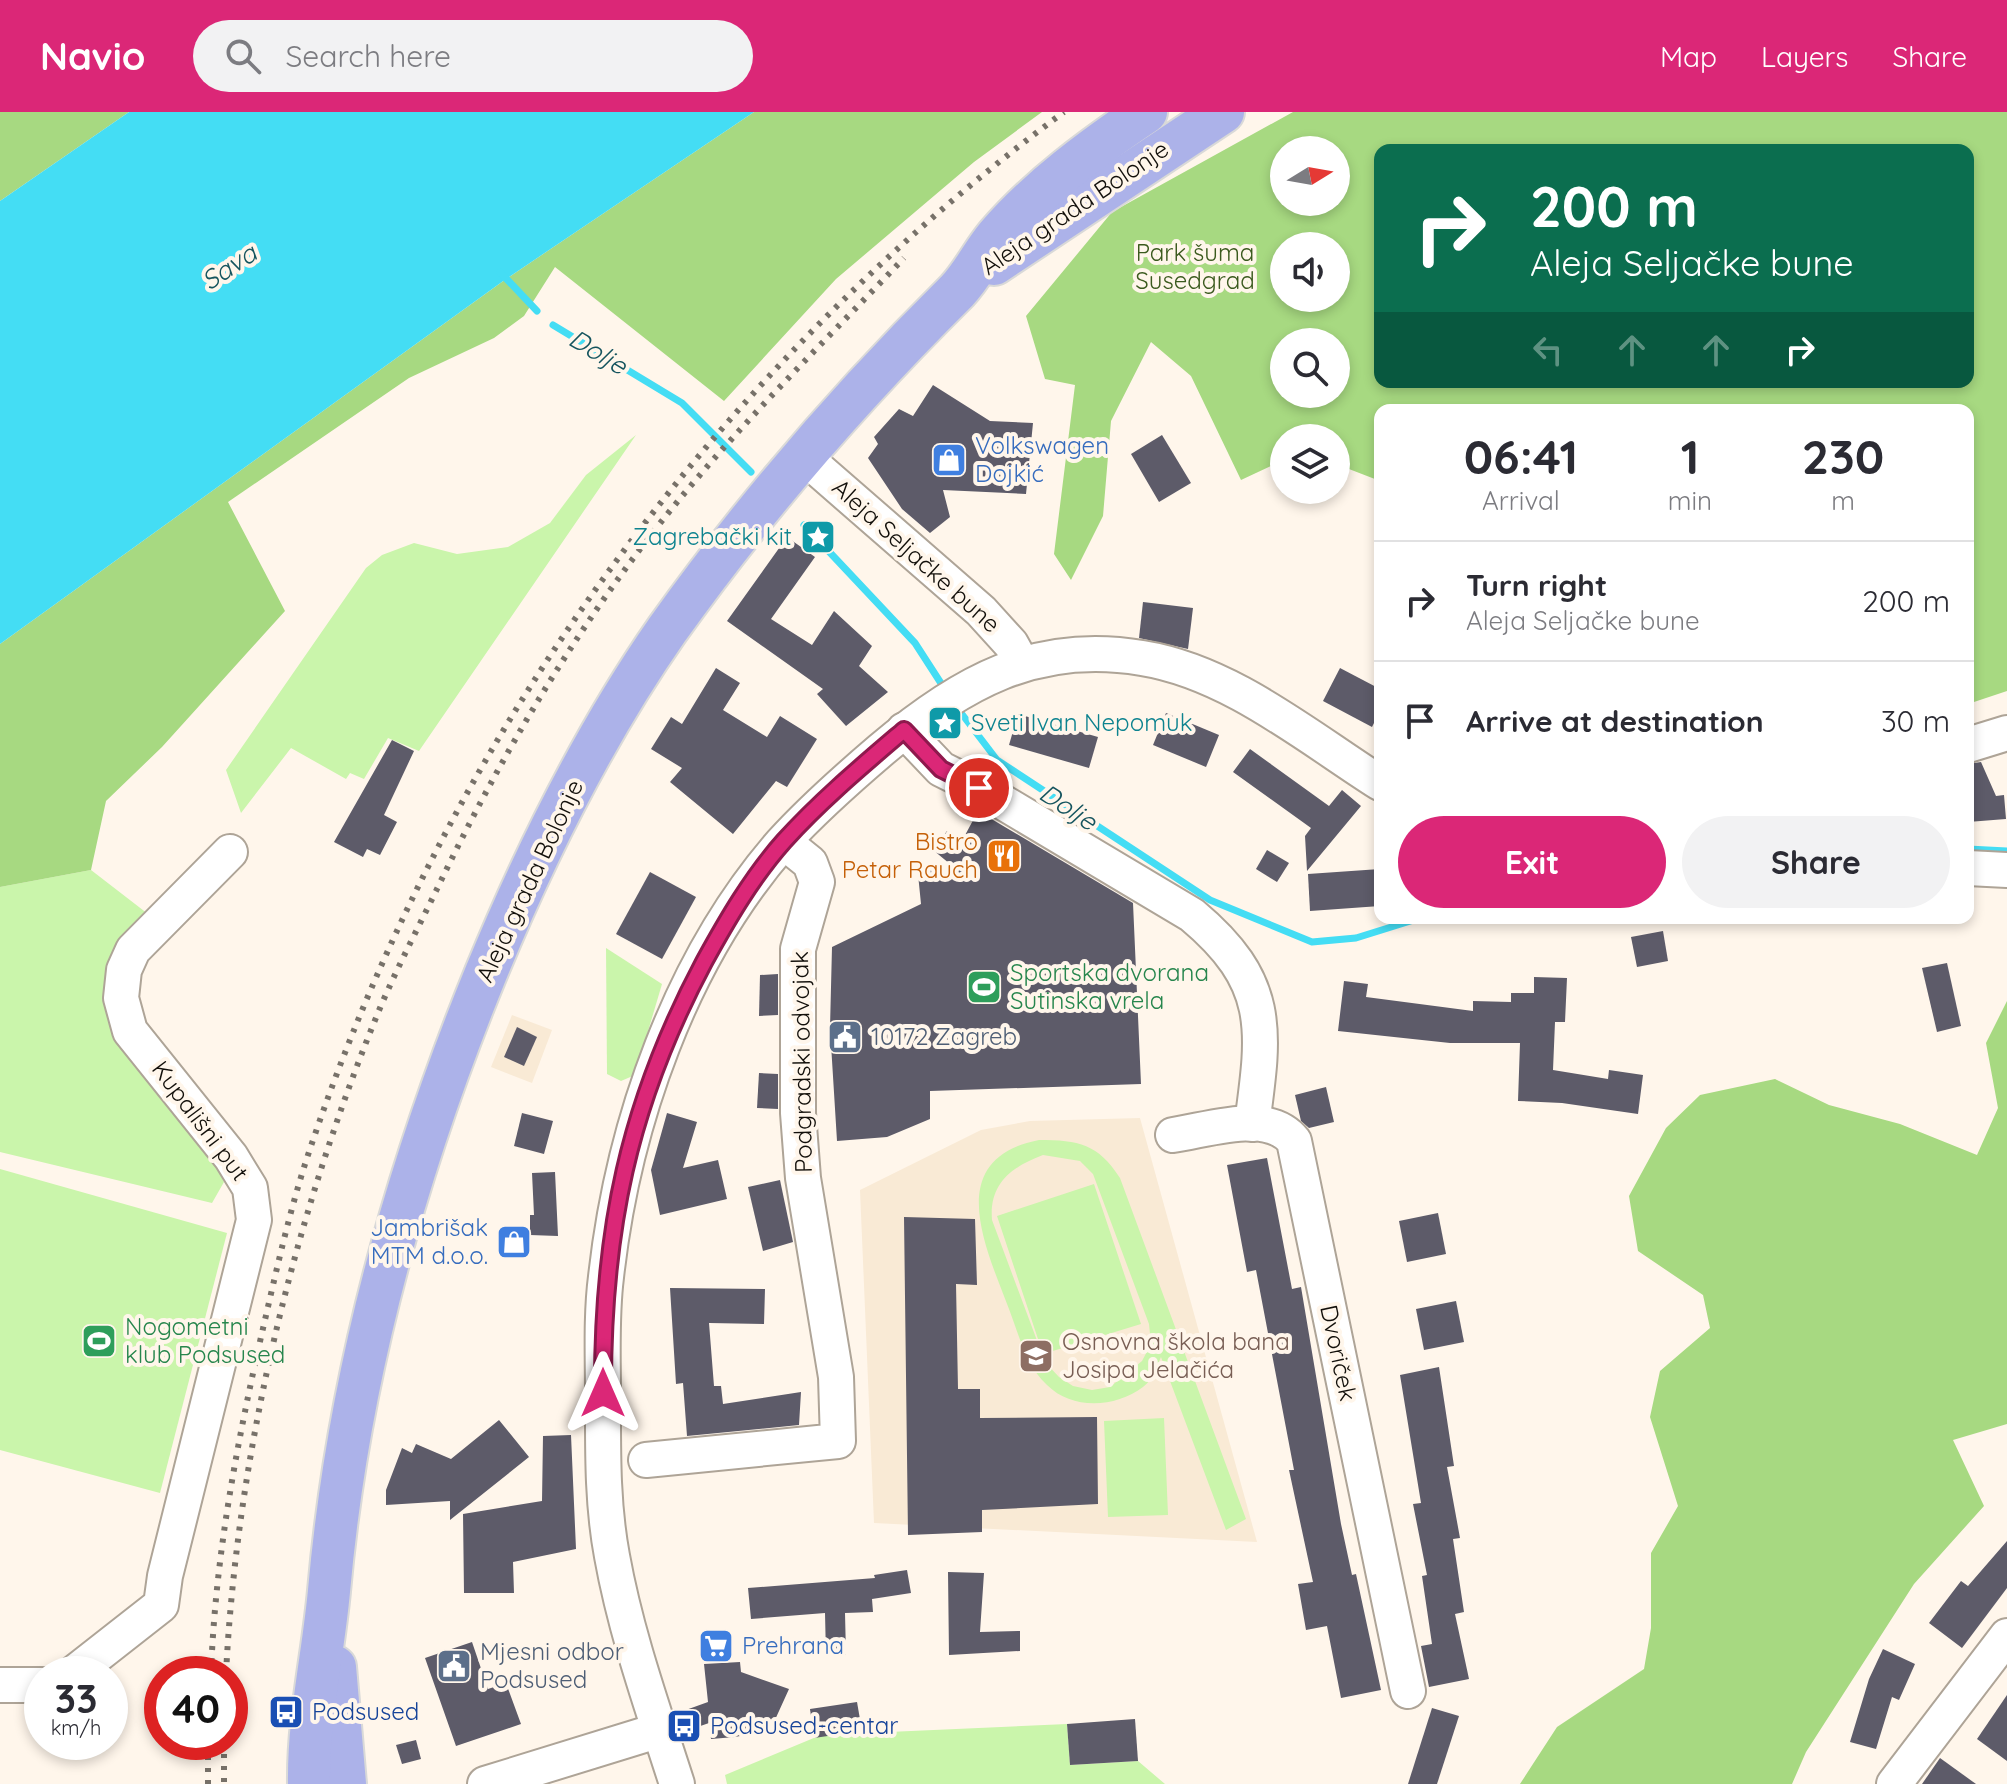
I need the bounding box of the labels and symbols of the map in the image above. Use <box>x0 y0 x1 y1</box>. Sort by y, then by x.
street label: Aleja grada Bolonje <box>975 133 1174 281</box>
north arrow <box>1270 136 1350 216</box>
water label: Sava <box>195 236 264 297</box>
park label: Park šuma Susedgrad <box>1135 237 1255 295</box>
water label: Dolje <box>563 321 634 382</box>
place label: Volkswagen Dojkić <box>975 430 1109 488</box>
shop icon: Volkswagen Dojkić <box>930 441 968 479</box>
street label: Aleja Seljačke bune <box>826 472 1007 639</box>
place icon: Zagrebački kit <box>799 518 837 556</box>
place label: Zagrebački kit <box>633 521 792 551</box>
place icon: Sveti Ivan Nepomuk <box>926 704 964 742</box>
place label: Sveti Ivan Nepomuk <box>971 707 1193 737</box>
pin <box>945 754 1013 822</box>
street label: Aleja grada Bolonje <box>469 775 589 987</box>
water label: Dolje <box>1033 776 1104 838</box>
place label: Bistro Petar Rauch <box>842 826 978 884</box>
restaurant icon: Bistro Petar Rauch <box>985 837 1023 875</box>
street label: Podgradski odvojak <box>784 951 818 1173</box>
place label: Sportska dvorana Sutinska vrela <box>1010 957 1209 1015</box>
sports icon: Sportska dvorana Sutinska vrela <box>965 968 1003 1006</box>
public building icon: 10172 Zagreb <box>826 1018 864 1056</box>
place label: 10172 Zagreb <box>871 1021 1017 1051</box>
street label: Kupališni put <box>146 1054 256 1186</box>
place label: Jambrišak MTM d.o.o. <box>370 1212 488 1270</box>
shop icon: Jambrišak MTM d.o.o. <box>495 1223 533 1261</box>
street label: Dvoriček <box>1314 1302 1364 1404</box>
place label: Nogometni klub Podsused <box>125 1311 285 1369</box>
sports icon: Nogometni klub Podsused <box>80 1322 118 1360</box>
place label: Osnovna škola bana Josipa Jelačića <box>1062 1326 1290 1384</box>
school or university icon: Osnovna škola bana Josipa Jelačića <box>1017 1337 1055 1375</box>
position arrow <box>561 1351 645 1435</box>
supermarket icon: Prehrana <box>697 1627 735 1665</box>
place label: Prehrana <box>742 1630 844 1660</box>
place label: Mjesni odbor Podsused <box>480 1636 624 1694</box>
public building icon: Mjesni odbor Podsused <box>435 1647 473 1685</box>
speed limit sign: 40 <box>144 1656 248 1760</box>
bus stop icon: Podsused <box>267 1693 305 1731</box>
place label: Podsused <box>312 1696 419 1726</box>
bus stop icon: Podsused-centar <box>665 1707 703 1745</box>
place label: Podsused-centar <box>710 1710 899 1740</box>

